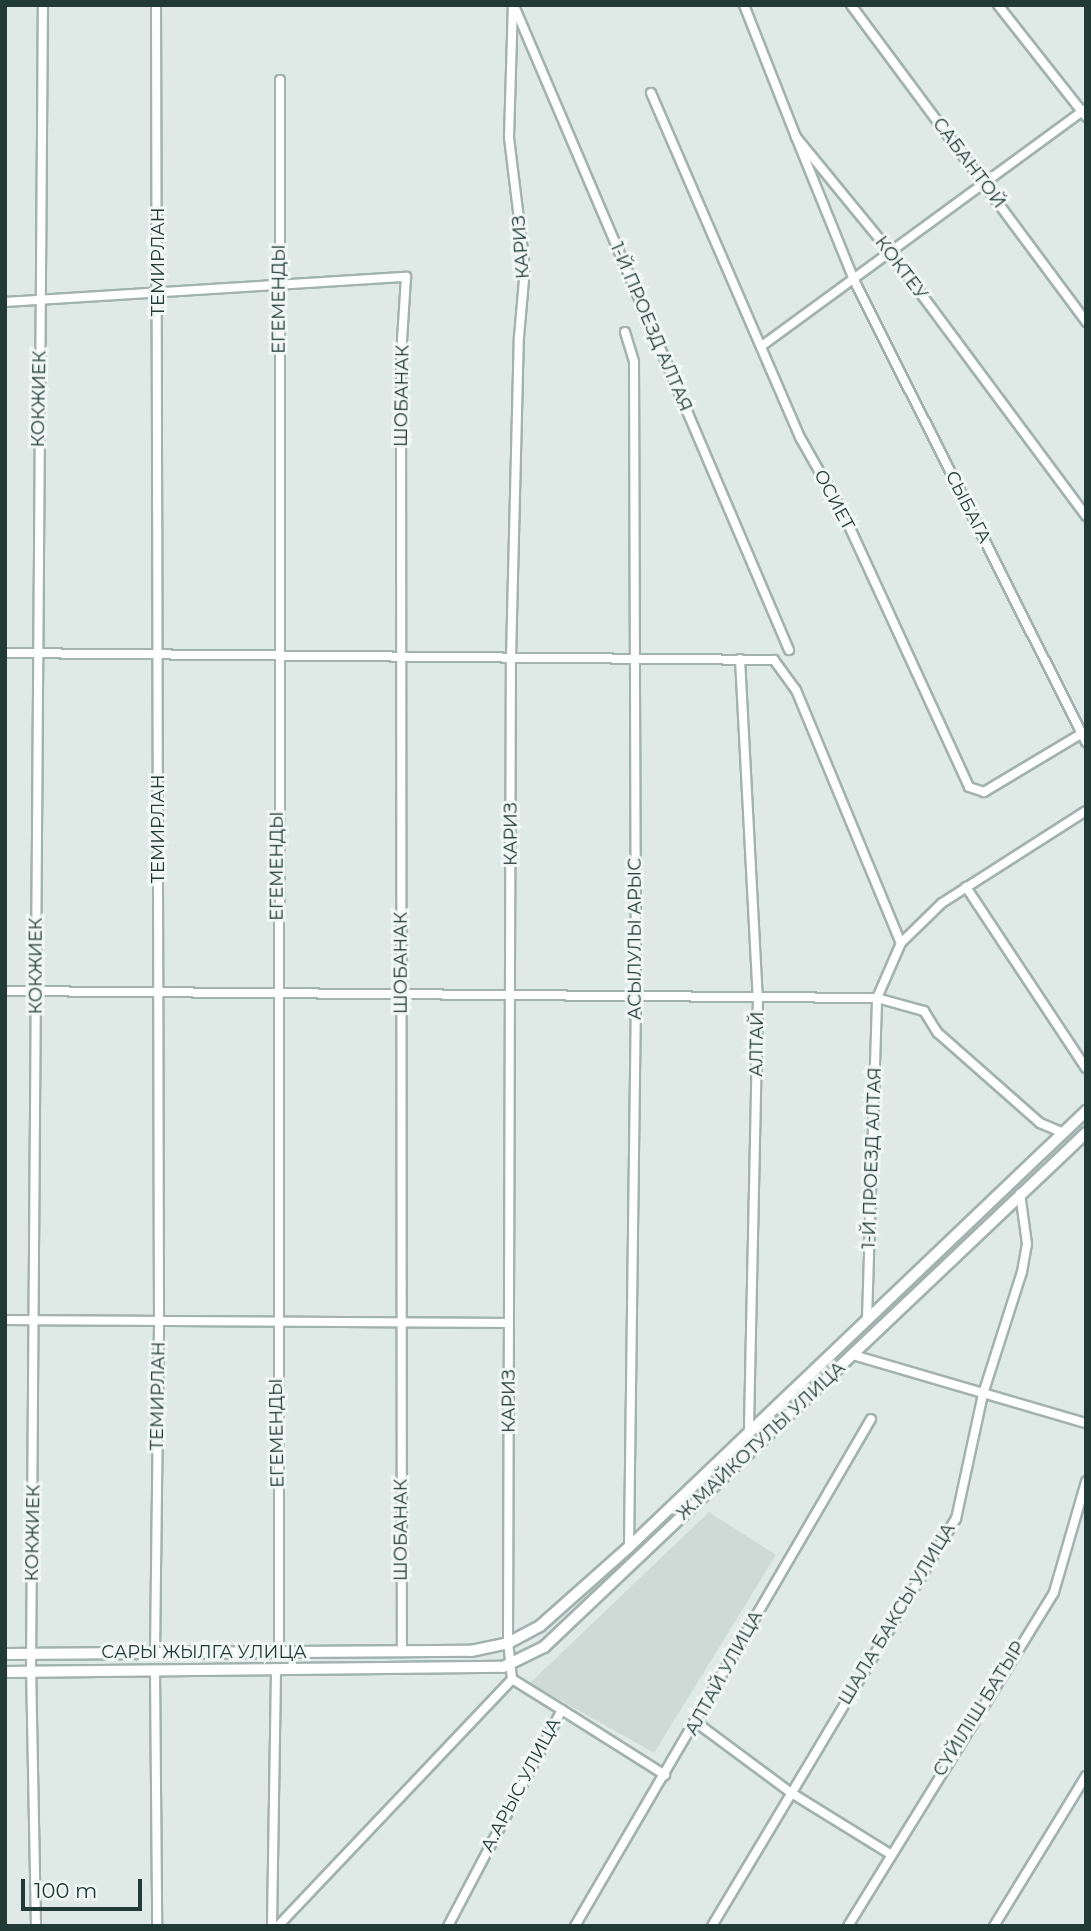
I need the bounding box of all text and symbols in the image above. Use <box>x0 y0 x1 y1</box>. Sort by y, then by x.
street label: САБАНТОЙ <box>928 113 1010 213</box>
street label: ТЕМИРЛАН <box>147 207 169 317</box>
street label: КАРИЗ <box>508 214 534 280</box>
street label: КОКТЕУ <box>870 232 932 304</box>
street label: 1-Й ПРОЕЗД АЛТАЯ <box>606 239 696 415</box>
street label: ЕГЕМЕНДЫ <box>268 244 290 354</box>
street label: ШОБАНАК <box>390 345 414 447</box>
street label: КОКЖИЕК <box>27 350 51 448</box>
street label: ОСИЕТ <box>809 466 859 534</box>
street label: СЫБАГА <box>941 467 995 547</box>
street label: ТЕМИРЛАН <box>147 774 169 884</box>
street label: КАРИЗ <box>500 802 522 866</box>
street label: ЕГЕМЕНДЫ <box>266 811 288 921</box>
street label: АСЫЛУЛЫ АРЫС <box>624 858 646 1020</box>
street label: ШОБАНАК <box>390 912 412 1014</box>
street label: КОКЖИЕК <box>25 918 47 1014</box>
street label: АЛТАЙ <box>746 1011 768 1077</box>
street label: 1-Й ПРОЕЗД АЛТАЯ <box>858 1067 886 1249</box>
street label: ТЕМИРЛАН <box>146 1341 170 1451</box>
street label: Ж.МАЙКОТУЛЫ УЛИЦА <box>672 1357 850 1525</box>
street label: КАРИЗ <box>498 1369 520 1433</box>
street label: ЕГЕМЕНДЫ <box>265 1378 289 1488</box>
street label: ШОБАНАК <box>390 1479 412 1581</box>
street label: КОКЖИЕК <box>21 1484 45 1582</box>
street label: ШАЛА БАКСЫ УЛИЦА <box>834 1519 960 1709</box>
street label: АЛТАЙ УЛИЦА <box>681 1607 767 1739</box>
street label: СҮЙІЛІШ БАТЫР <box>929 1637 1029 1781</box>
street label: САРЫ ЖЫЛГА УЛИЦА <box>101 1641 307 1663</box>
street label: А.АРЫС УЛИЦА <box>477 1714 565 1856</box>
scale bar <box>24 1864 145 1908</box>
text: 100 m <box>34 1878 97 1903</box>

